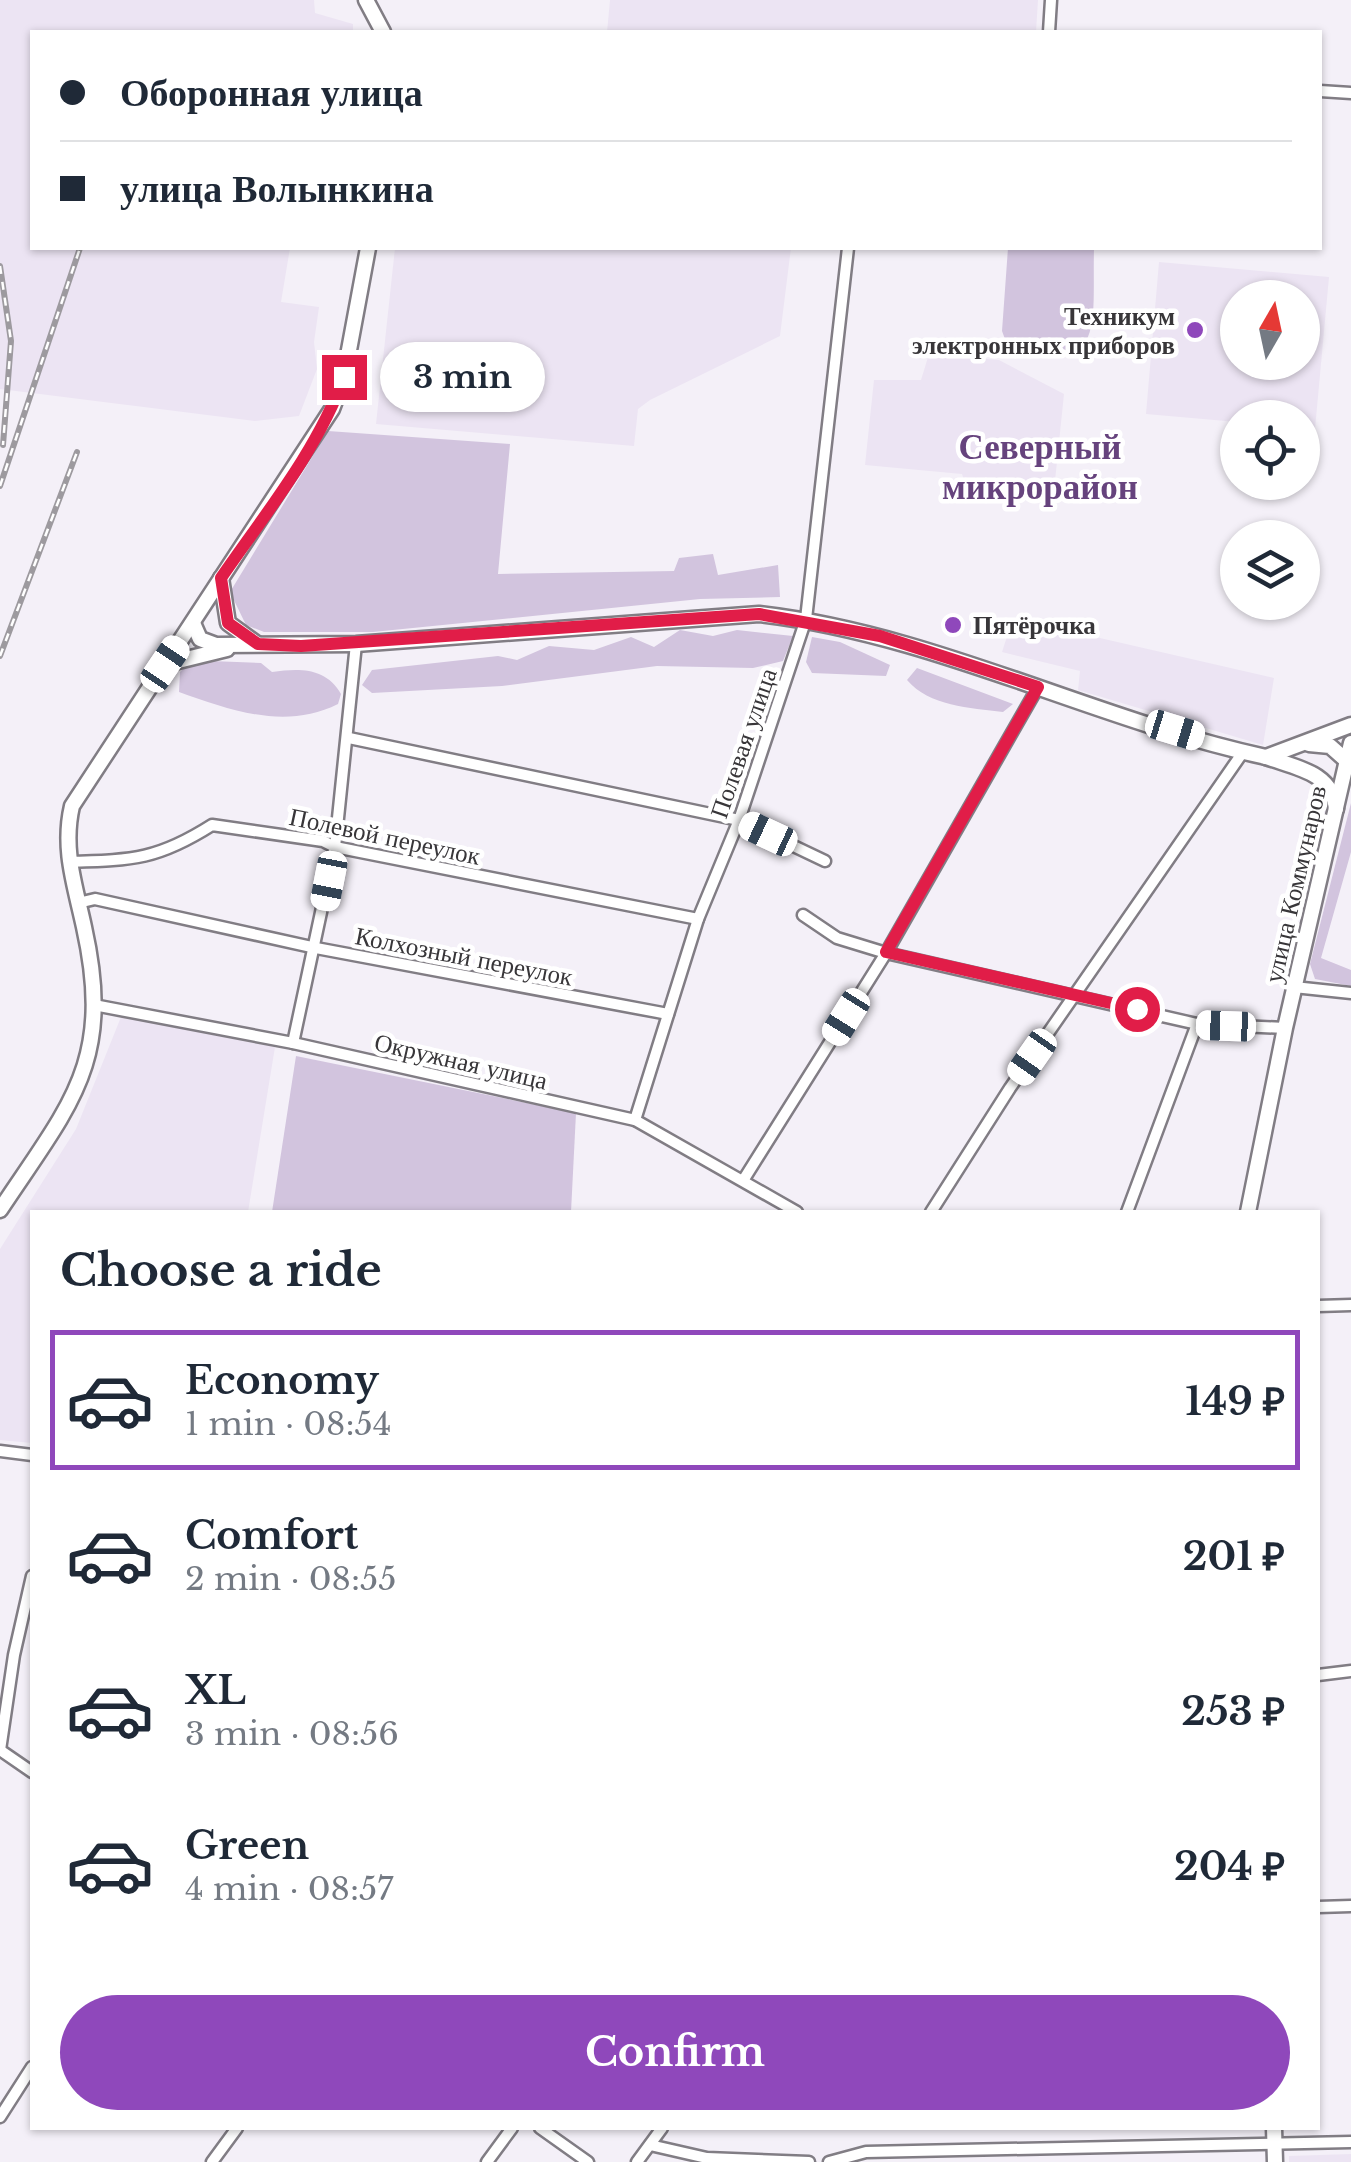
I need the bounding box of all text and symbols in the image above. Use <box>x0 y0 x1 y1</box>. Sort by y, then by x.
text: Оборонная улица <box>120 69 423 116</box>
text: улица Волынкина <box>120 165 434 212</box>
north arrow <box>1220 280 1320 380</box>
map controls <box>1220 280 1320 620</box>
place label: Техникум электронных приборов <box>912 301 1175 361</box>
marker: Техникум электронных приборов <box>1184 319 1206 341</box>
callout: 3 min <box>379 342 544 412</box>
route end <box>322 355 367 400</box>
text: 3 min <box>413 357 512 397</box>
button: locate <box>1220 400 1320 500</box>
district label: Северный микрорайон <box>942 425 1138 508</box>
button: layers <box>1220 520 1320 620</box>
place label: Пятёрочка <box>973 610 1096 641</box>
marker: Пятёрочка <box>942 614 964 636</box>
car <box>136 631 194 697</box>
street label: Полевая улица <box>703 664 784 822</box>
car <box>1142 707 1208 753</box>
street label: улица Коммунаров <box>1258 782 1333 986</box>
street label: Полевой переулок <box>287 801 484 872</box>
car <box>734 808 802 860</box>
car <box>309 849 349 913</box>
street label: Колхозный переулок <box>353 920 576 993</box>
car <box>817 984 875 1050</box>
route start <box>1115 987 1160 1032</box>
car <box>1195 1010 1257 1042</box>
car <box>1003 1024 1061 1090</box>
street label: Окружная улица <box>371 1027 550 1096</box>
text: Choose a ride <box>60 1242 382 1298</box>
icon: car <box>65 1355 155 1445</box>
text: Economy <box>185 1357 379 1404</box>
text: 149 ₽ <box>1185 1378 1285 1425</box>
text: 1 min · 08:54 <box>185 1404 392 1444</box>
icon: car <box>65 1510 155 1600</box>
text: Comfort <box>185 1512 358 1559</box>
text: 201 ₽ <box>1183 1533 1285 1580</box>
text: 2 min · 08:55 <box>185 1559 396 1599</box>
icon: car <box>65 1665 155 1755</box>
text: XL <box>185 1667 246 1714</box>
text: 253 ₽ <box>1181 1688 1285 1735</box>
text: 3 min · 08:56 <box>185 1714 399 1754</box>
icon: car <box>65 1820 155 1910</box>
text: Green <box>185 1822 309 1869</box>
text: 204 ₽ <box>1174 1843 1285 1890</box>
text: 4 min · 08:57 <box>185 1869 393 1909</box>
button: Confirm <box>60 1995 1290 2110</box>

